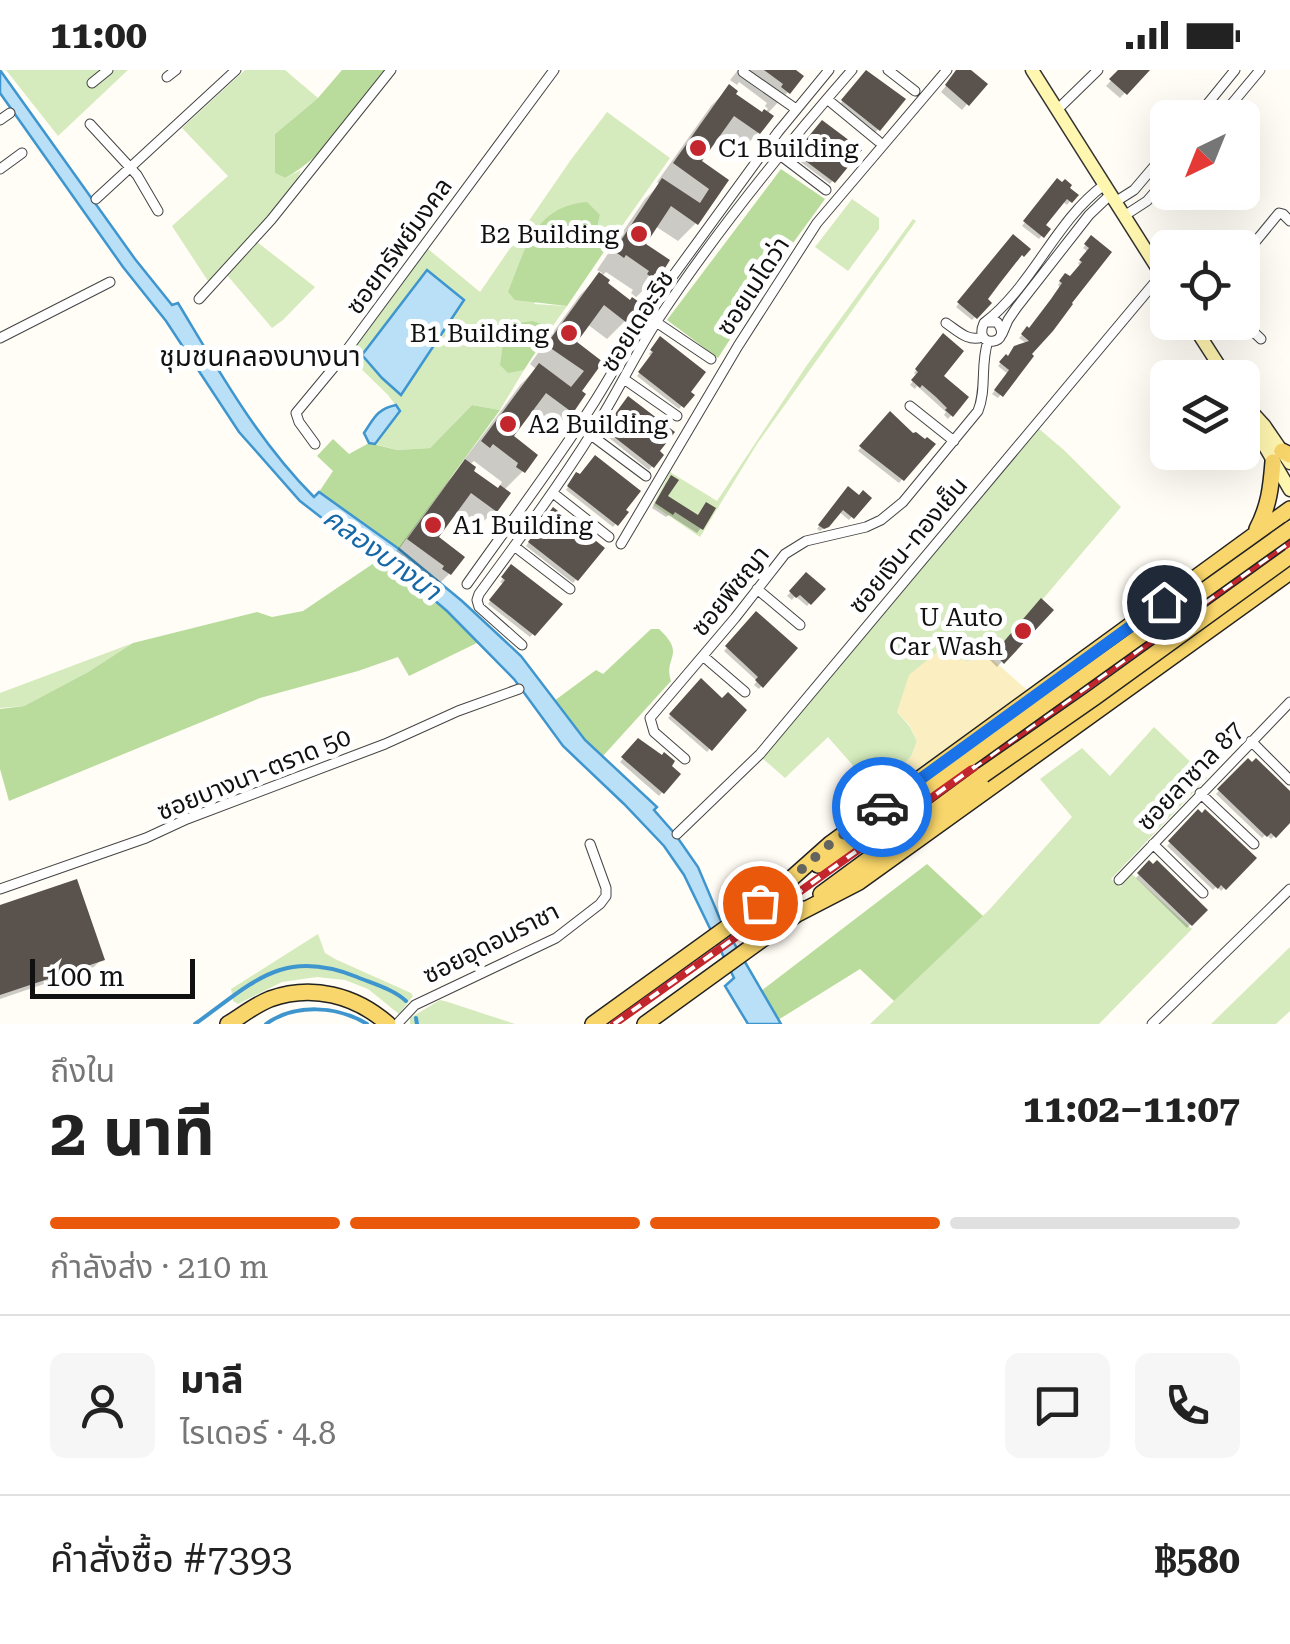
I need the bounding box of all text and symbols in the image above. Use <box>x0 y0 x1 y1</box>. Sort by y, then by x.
text: 11:00 <box>50 13 147 57</box>
north arrow <box>1150 100 1260 210</box>
map controls <box>1150 100 1260 470</box>
place label: C1 Building <box>718 134 859 163</box>
marker: C1 Building <box>687 137 709 159</box>
street label: ซอยทรัพย์มงคล <box>340 172 458 320</box>
place label: B2 Building <box>480 220 620 249</box>
marker: B2 Building <box>628 223 650 245</box>
button: locate <box>1150 230 1260 340</box>
street label: ซอยเมโดว่า <box>711 231 795 341</box>
street label: ซอยเดอะริช <box>594 265 680 377</box>
place label: B1 Building <box>410 319 550 348</box>
marker: B1 Building <box>558 322 580 344</box>
district label: ชุมชนคลองบางนา <box>159 340 361 373</box>
button: layers <box>1150 360 1260 470</box>
place label: A2 Building <box>528 410 669 439</box>
marker: A2 Building <box>497 413 519 435</box>
street label: ซอยเงิน-ทองเย็น <box>843 471 973 619</box>
water label: คลองบางนา <box>317 501 448 608</box>
place label: A1 Building <box>453 511 594 540</box>
marker: A1 Building <box>422 514 444 536</box>
street label: ซอยพิชญา <box>685 540 775 642</box>
pin <box>1122 560 1207 645</box>
icon: home <box>1137 575 1192 630</box>
place label: U Auto Car Wash <box>889 603 1003 661</box>
marker: U Auto Car Wash <box>1012 620 1034 642</box>
street label: ซอยลาซาล 87 <box>1131 716 1249 836</box>
street label: ซอยบางนา-ตราด 50 <box>153 722 355 826</box>
courier <box>832 757 932 857</box>
icon: car <box>855 780 910 835</box>
pin <box>718 861 803 946</box>
icon: bag <box>733 876 788 931</box>
street label: ซอยอุดอนราชา <box>418 896 564 991</box>
scale bar <box>30 954 195 998</box>
text: 100 m <box>45 960 125 993</box>
text: ถึงใน <box>50 1052 115 1090</box>
text: 11:02–11:07 <box>1023 1087 1240 1131</box>
text: 2 นาที <box>50 1095 215 1171</box>
text: กำลังส่ง · 210 m <box>50 1248 268 1286</box>
button: person <box>50 1353 155 1458</box>
button: chat <box>1005 1353 1110 1458</box>
button: phone <box>1135 1353 1240 1458</box>
text: มาลี <box>180 1358 244 1402</box>
text: ไรเดอร์ · 4.8 <box>180 1414 336 1452</box>
text: คำสั่งซื้อ #7393 <box>50 1537 292 1581</box>
text: ฿580 <box>1155 1538 1240 1582</box>

